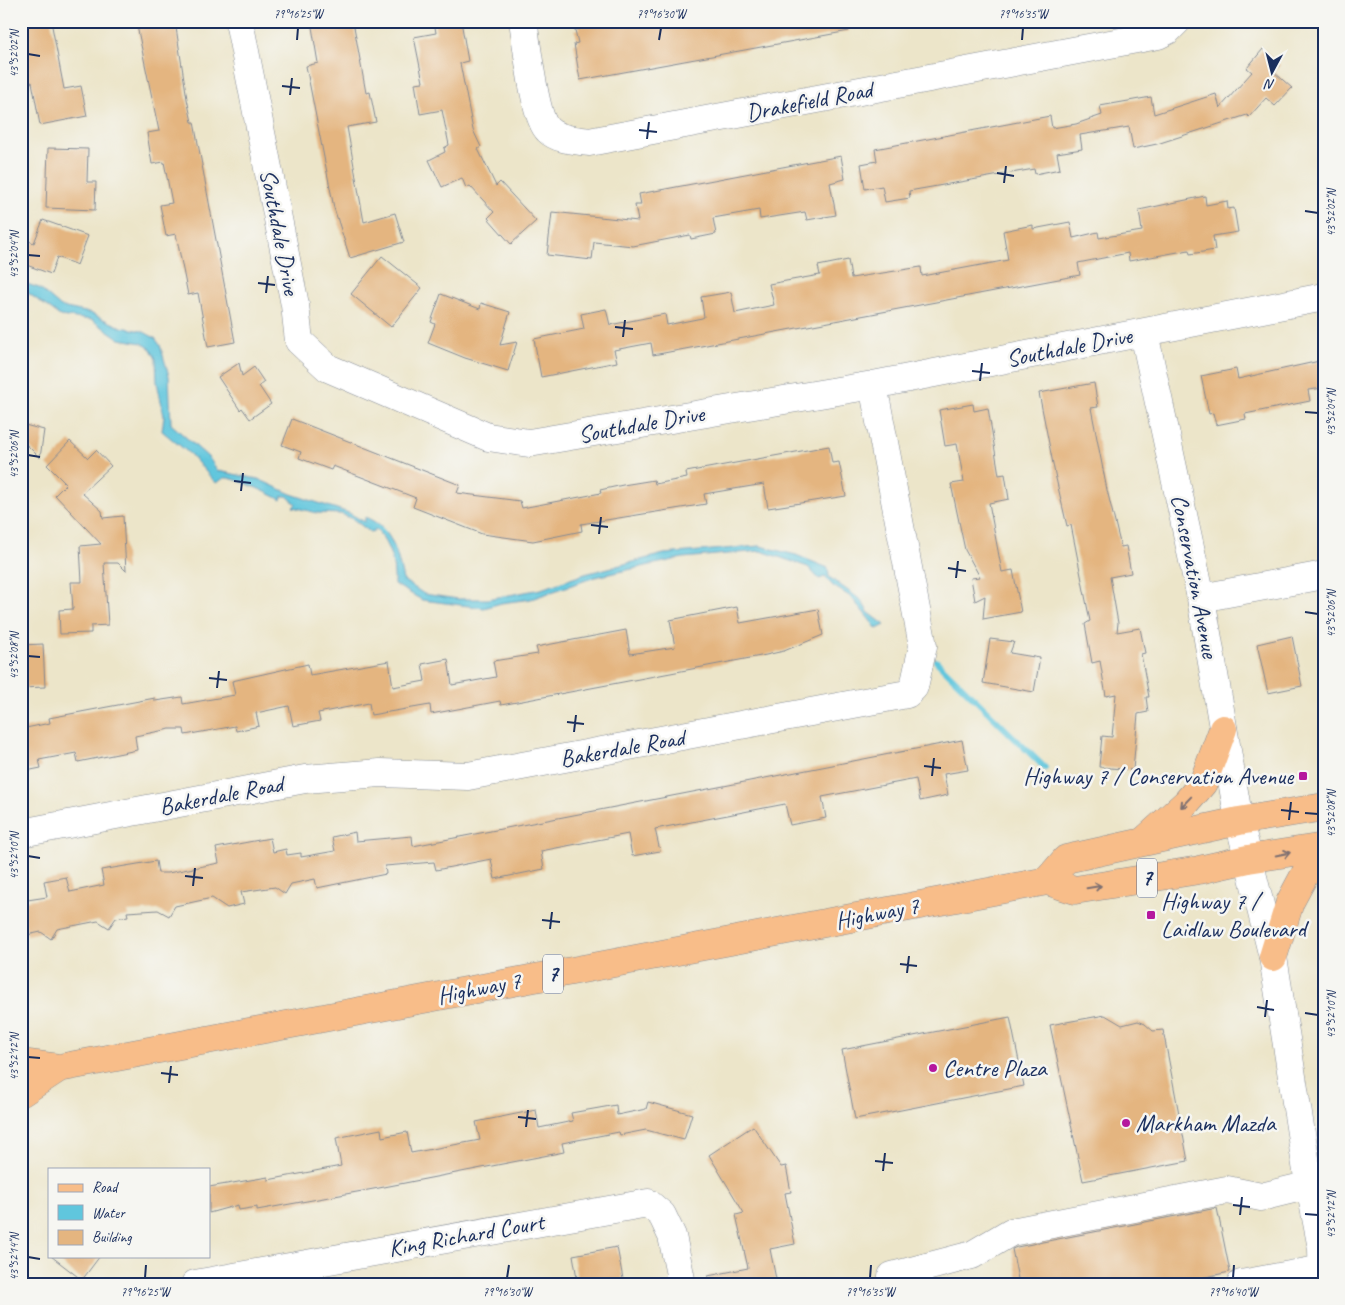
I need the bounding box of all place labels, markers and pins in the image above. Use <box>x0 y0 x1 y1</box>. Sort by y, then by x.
place label: Highway 7 / Conservation Avenue <box>1023 761 1295 791</box>
marker: Highway 7 / Conservation Avenue <box>1297 770 1309 782</box>
place label: Highway 7 / Laidlaw Boulevard <box>1161 886 1310 944</box>
marker: Highway 7 / Laidlaw Boulevard <box>1145 909 1157 921</box>
place label: Centre Plaza <box>943 1053 1048 1083</box>
marker: Centre Plaza <box>927 1062 939 1074</box>
place label: Markham Mazda <box>1136 1108 1277 1138</box>
marker: Markham Mazda <box>1120 1117 1132 1129</box>

